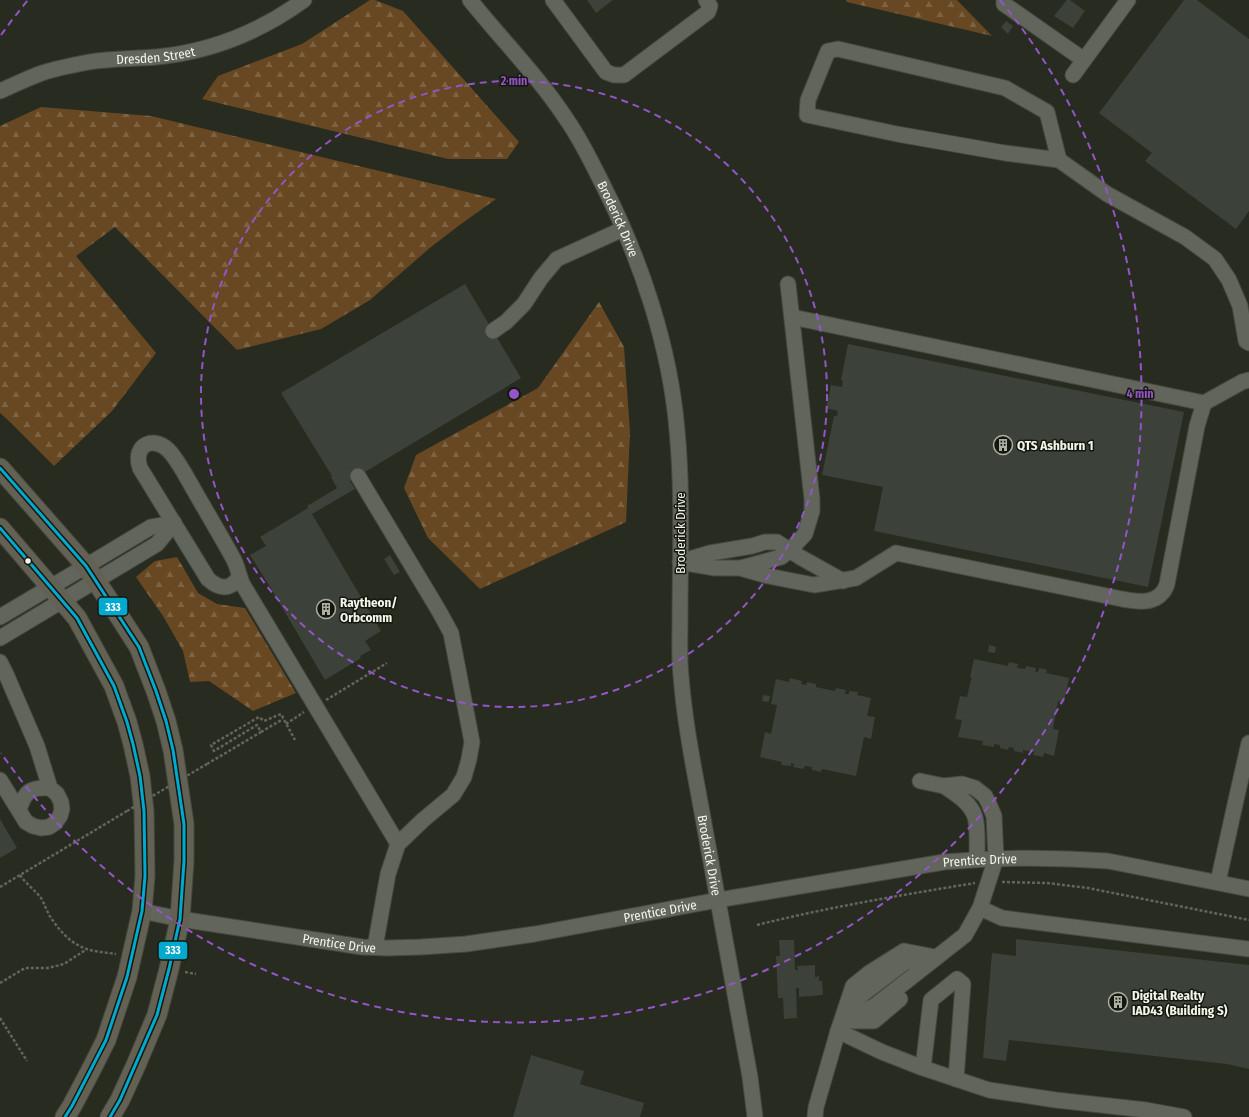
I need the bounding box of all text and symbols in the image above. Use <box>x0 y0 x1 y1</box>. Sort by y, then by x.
street label: Dresden Street <box>116 44 197 67</box>
text: 2 min <box>500 74 527 88</box>
street label: Broderick Drive <box>594 179 641 259</box>
centre of rings <box>507 387 521 401</box>
text: 4 min <box>1126 387 1154 401</box>
building icon: QTS Ashburn 1 <box>992 434 1014 456</box>
place label: QTS Ashburn 1 <box>1017 438 1093 453</box>
street label: Broderick Drive <box>673 492 688 574</box>
unlabelled marker <box>23 556 33 566</box>
place label: Raytheon/ Orbcomm <box>340 595 397 625</box>
line badge: 333 <box>98 597 128 616</box>
building icon: Raytheon/ Orbcomm <box>315 598 337 620</box>
text: 333 <box>104 601 121 614</box>
street label: Broderick Drive <box>695 814 724 897</box>
street label: Prentice Drive <box>942 851 1017 870</box>
street label: Prentice Drive <box>622 897 698 925</box>
street label: Prentice Drive <box>302 931 376 956</box>
line badge: 333 <box>158 941 188 960</box>
text: 333 <box>164 944 181 957</box>
place label: Digital Realty IAD43 (Building S) <box>1132 988 1228 1018</box>
building icon: Digital Realty IAD43 (Building S) <box>1107 991 1129 1013</box>

